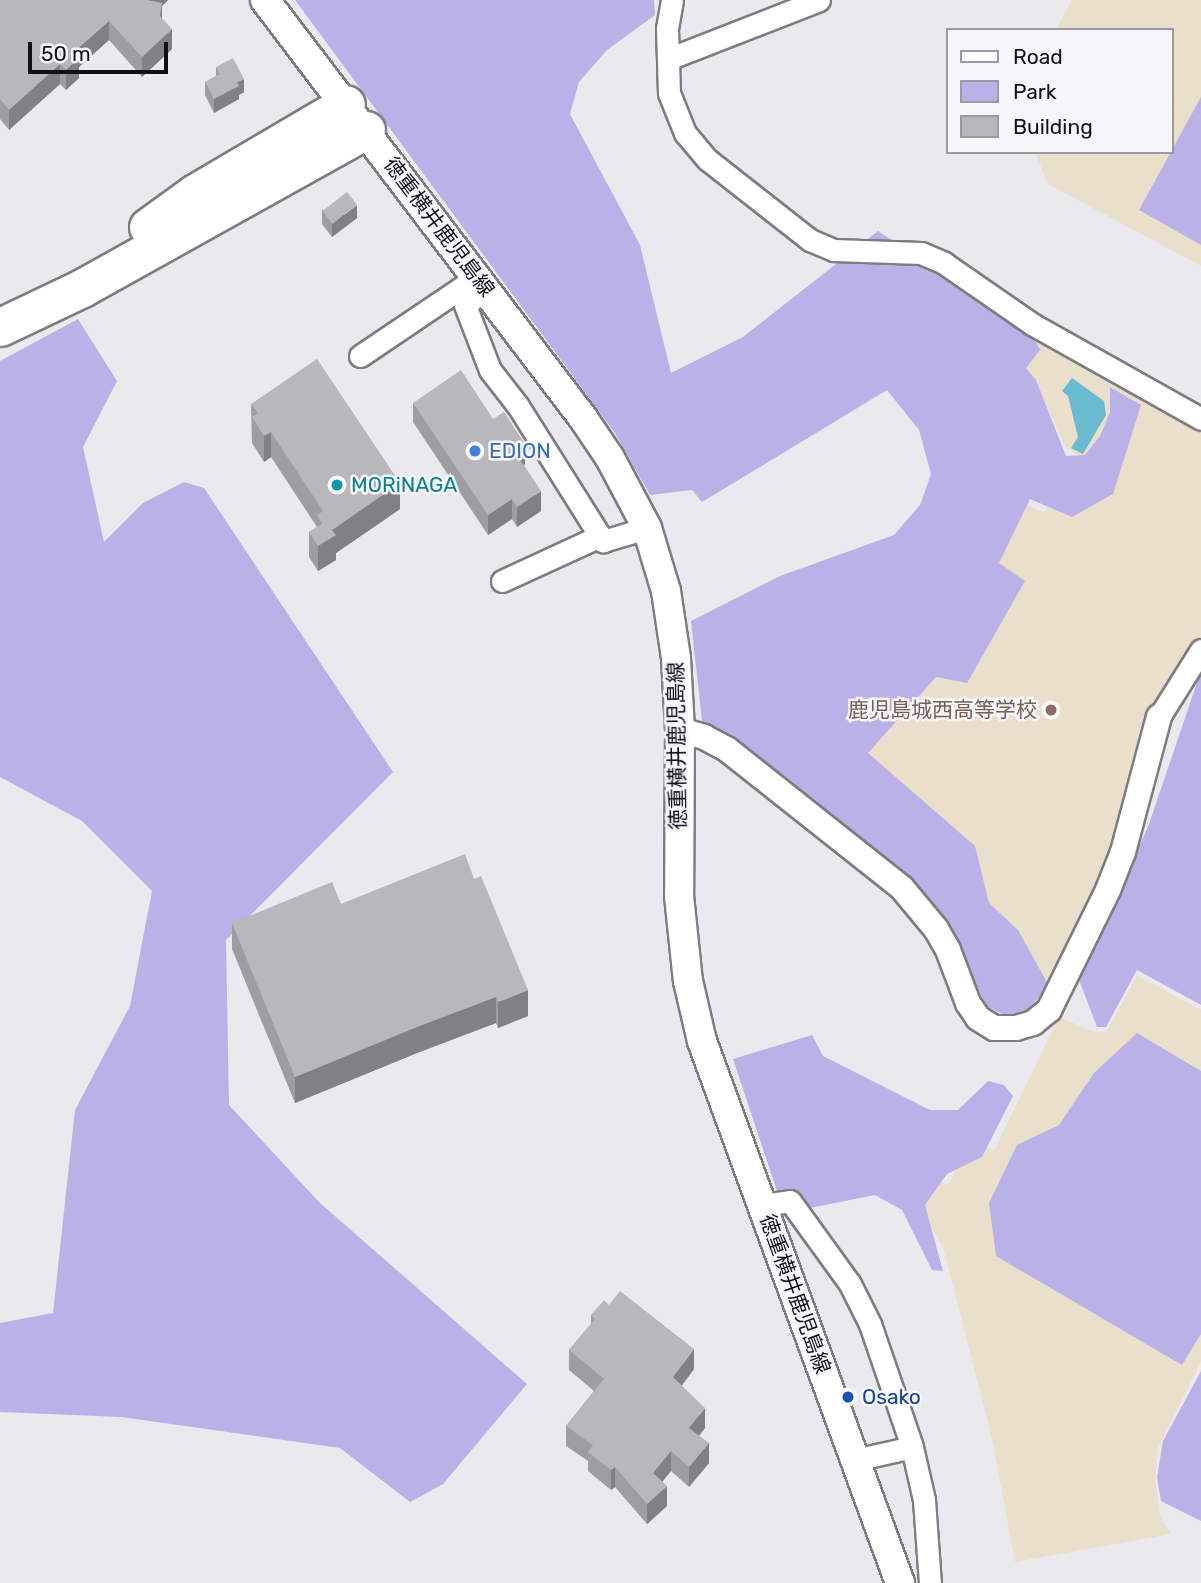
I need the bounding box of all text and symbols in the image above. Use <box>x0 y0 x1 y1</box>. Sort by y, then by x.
scale bar <box>32 28 172 72</box>
legend <box>946 28 1173 154</box>
text: 50 m <box>41 41 91 66</box>
text: Road <box>1013 44 1063 69</box>
text: Park <box>1013 79 1057 104</box>
text: Building <box>1013 114 1093 139</box>
street label: 徳重横井鹿児島線 <box>378 152 500 302</box>
place label: EDION <box>489 438 551 464</box>
marker: EDION <box>467 443 483 459</box>
place label: MORiNAGA <box>351 472 457 498</box>
marker: MORiNAGA <box>329 477 345 493</box>
street label: 徳重横井鹿児島線 <box>663 662 691 830</box>
place label: 鹿児島城西高等学校 <box>848 697 1037 723</box>
marker: 鹿児島城西高等学校 <box>1043 702 1059 718</box>
street label: 徳重横井鹿児島線 <box>754 1211 836 1377</box>
place label: Osako <box>862 1384 921 1410</box>
marker: Osako <box>840 1389 856 1405</box>

